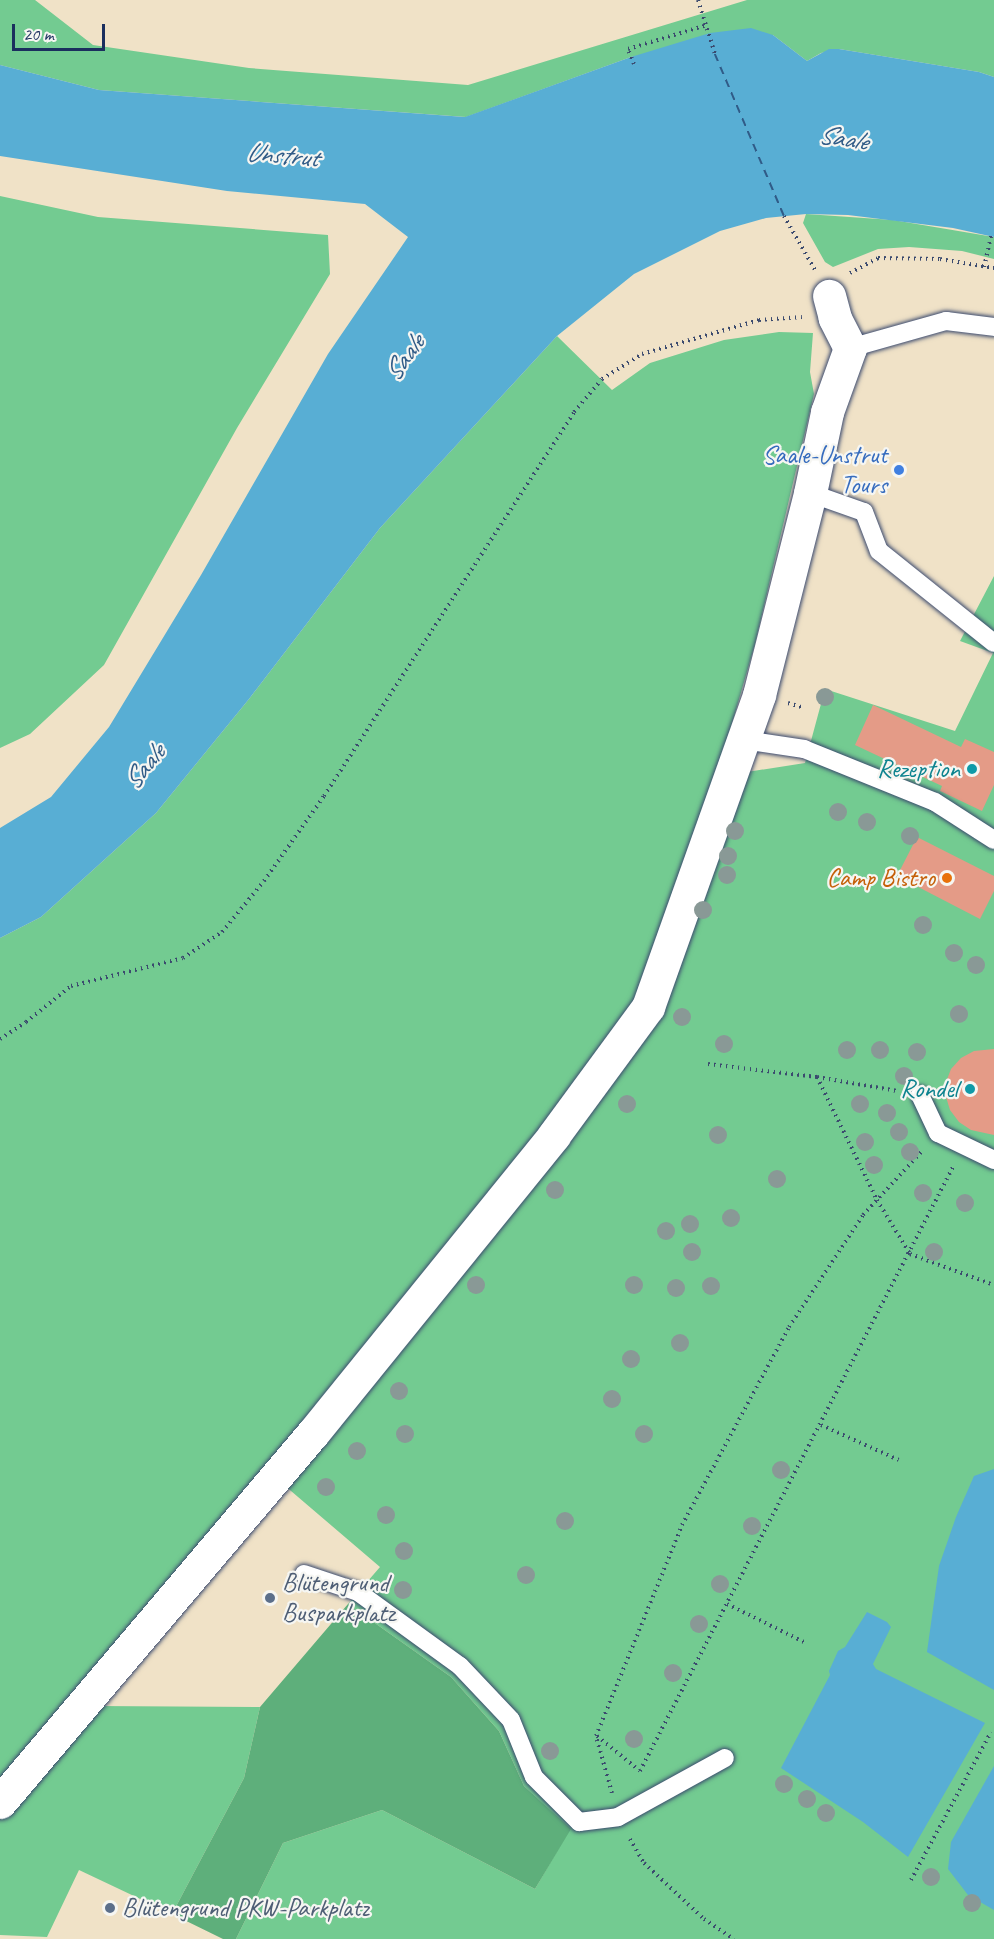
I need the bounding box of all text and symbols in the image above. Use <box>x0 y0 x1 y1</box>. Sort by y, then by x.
scale bar <box>15 12 108 50</box>
text: 20 m <box>23 23 54 45</box>
water label: Saale <box>816 118 870 158</box>
water label: Unstrut <box>245 136 319 174</box>
water label: Saale <box>377 329 431 387</box>
place label: Saale-Unstrut Tours <box>762 439 887 500</box>
marker: Saale-Unstrut Tours <box>892 463 906 477</box>
water label: Saale <box>116 738 172 796</box>
place label: Rezeption <box>877 753 960 785</box>
marker: Rezeption <box>965 762 979 776</box>
place label: Camp Bistro <box>826 862 935 894</box>
marker: Camp Bistro <box>940 871 954 885</box>
place label: Rondel <box>900 1073 958 1105</box>
marker: Rondel <box>963 1082 977 1096</box>
place label: Blütengrund Busparkplatz <box>282 1567 395 1628</box>
marker: Blütengrund Busparkplatz <box>263 1591 277 1605</box>
place label: Blütengrund PKW-Parkplatz <box>122 1892 369 1924</box>
marker: Blütengrund PKW-Parkplatz <box>103 1901 117 1915</box>

